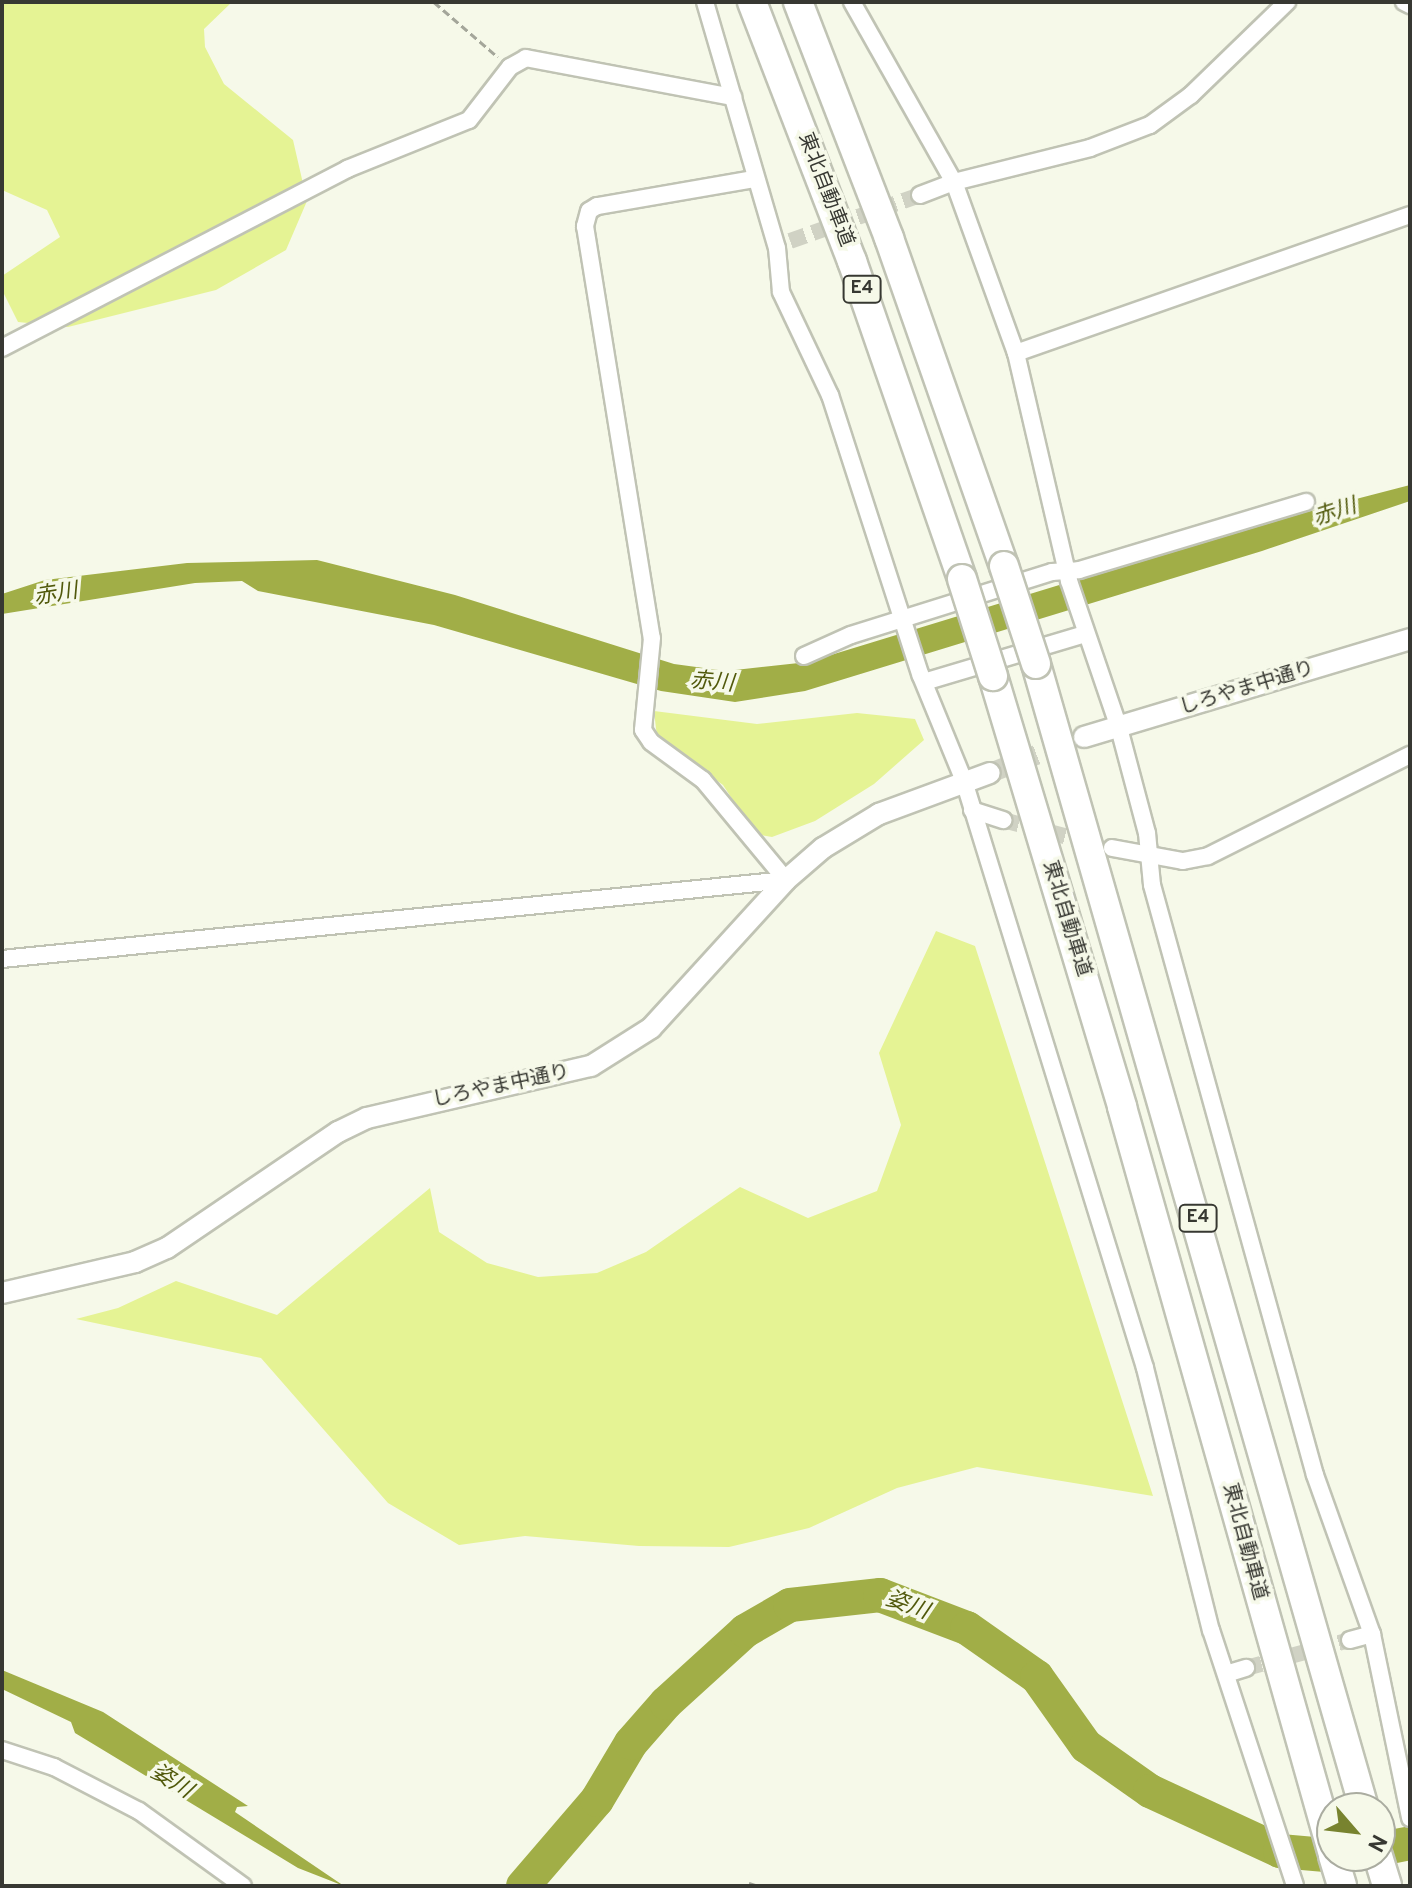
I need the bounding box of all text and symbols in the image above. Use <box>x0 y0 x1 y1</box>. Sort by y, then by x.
street label: 東北自動車道 <box>792 130 858 250</box>
road number: E4 <box>842 275 882 303</box>
water label: 赤川 <box>1310 494 1360 532</box>
water label: 赤川 <box>32 579 80 611</box>
street label: しろやま中通り <box>1177 657 1317 721</box>
water label: 赤川 <box>689 668 735 698</box>
street label: 東北自動車道 <box>1037 858 1095 980</box>
street label: しろやま中通り <box>430 1061 572 1113</box>
road number: E4 <box>1178 1204 1218 1232</box>
street label: 東北自動車道 <box>1217 1481 1271 1603</box>
water label: 姿川 <box>882 1586 932 1626</box>
water label: 姿川 <box>145 1759 197 1805</box>
north arrow <box>1316 1792 1396 1872</box>
text: N <box>1360 1829 1391 1856</box>

